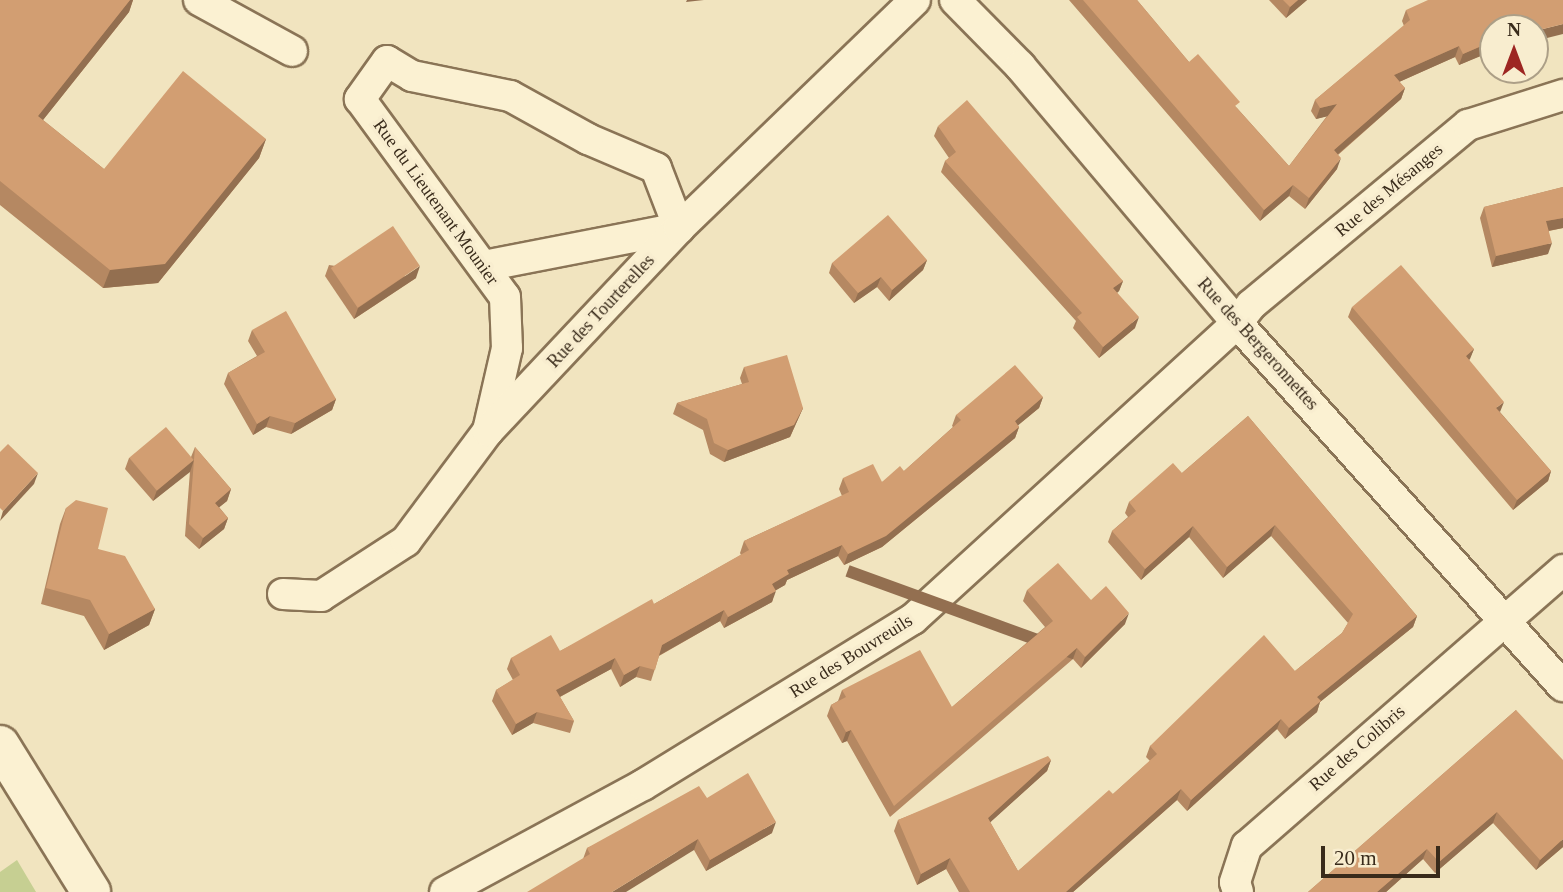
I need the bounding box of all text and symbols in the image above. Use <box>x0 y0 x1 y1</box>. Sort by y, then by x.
north arrow <box>1479 14 1549 84</box>
text: N <box>1507 19 1521 40</box>
street label: Rue du Lieutenant Mounier <box>369 115 503 289</box>
street label: Rue des Mésanges <box>1331 139 1447 241</box>
street label: Rue des Tourterelles <box>543 250 659 372</box>
street label: Rue des Bergeronnettes <box>1193 273 1323 415</box>
street label: Rue des Bouvreuils <box>785 609 917 703</box>
street label: Rue des Colibris <box>1305 700 1409 796</box>
scale bar <box>1325 832 1444 876</box>
text: 20 m <box>1334 846 1377 870</box>

